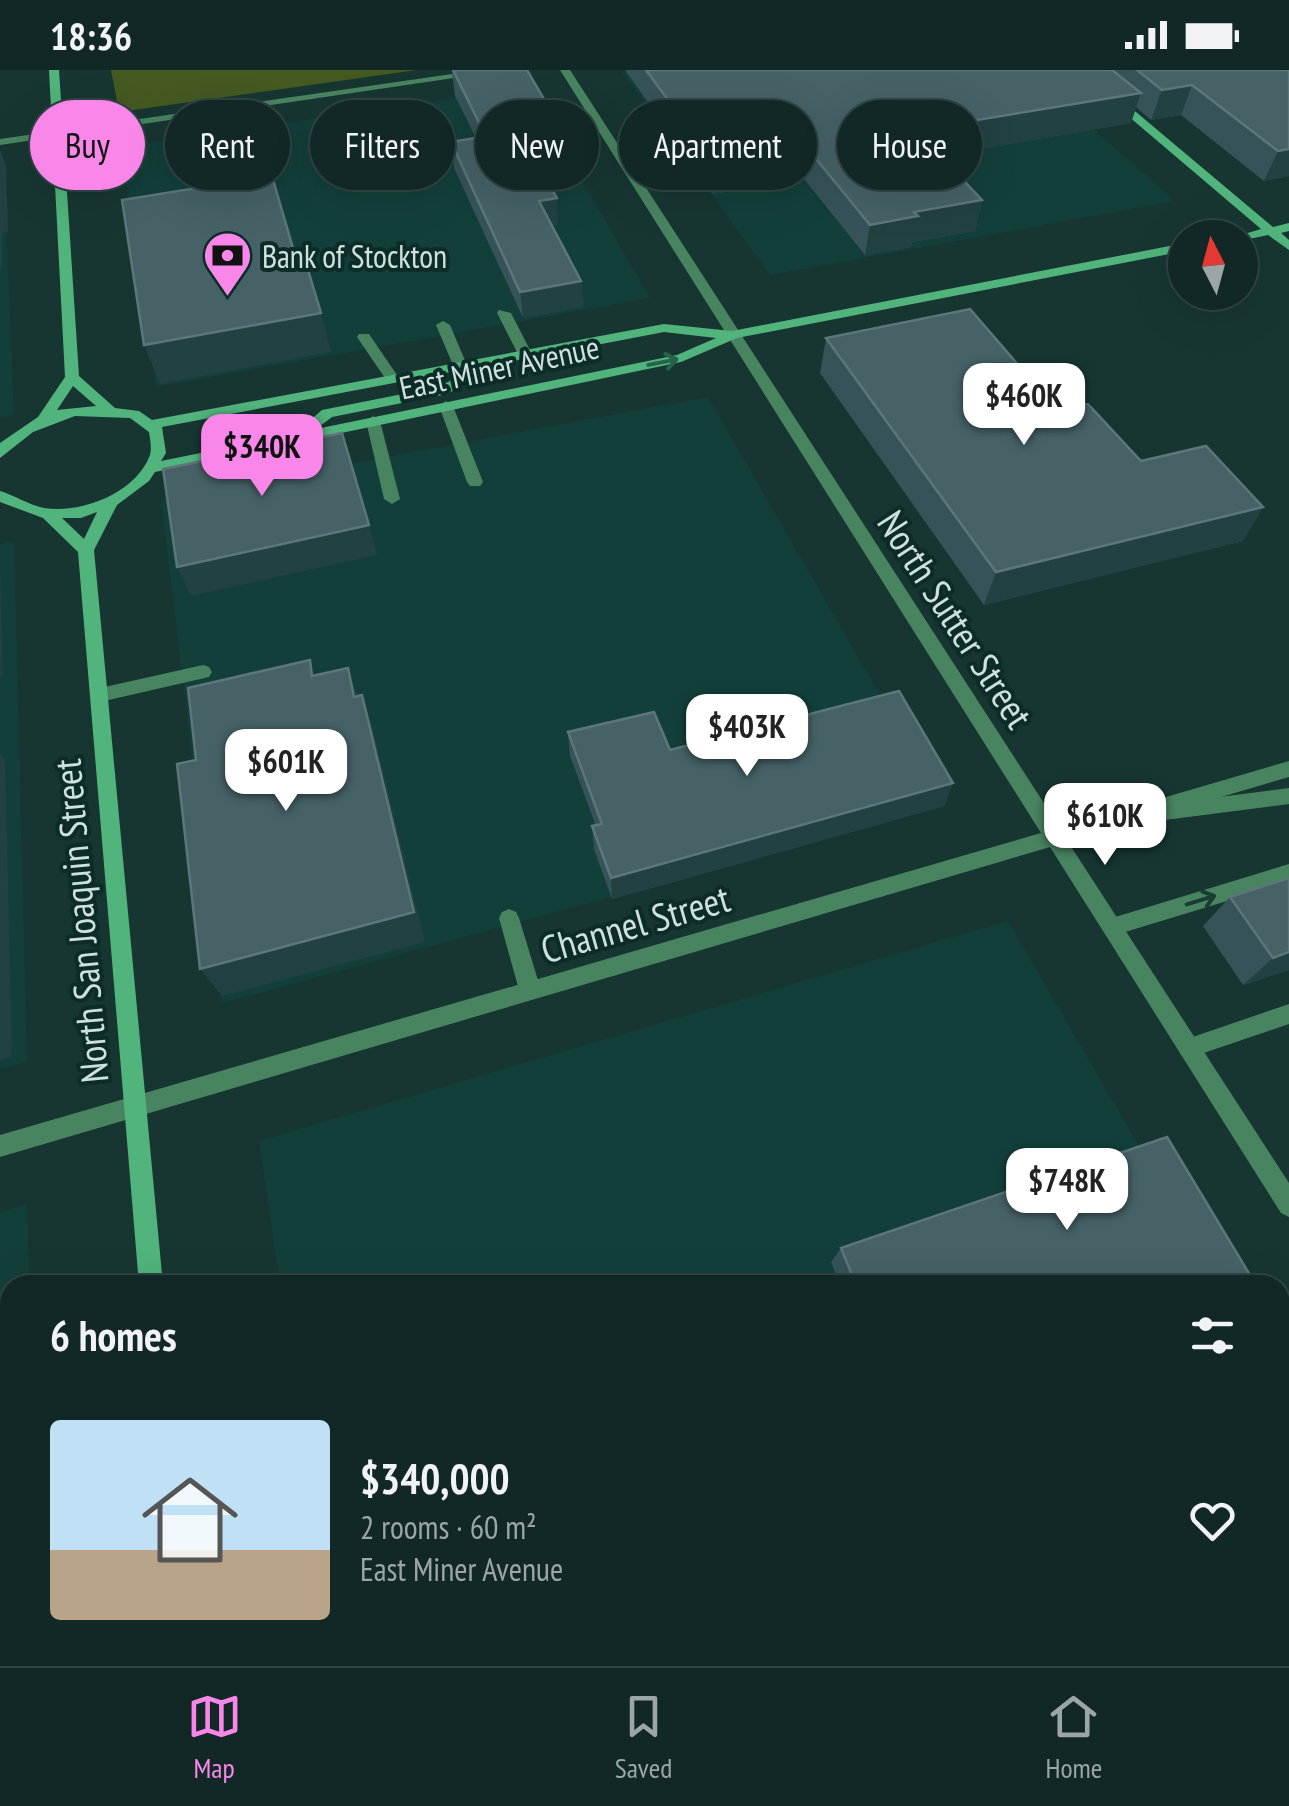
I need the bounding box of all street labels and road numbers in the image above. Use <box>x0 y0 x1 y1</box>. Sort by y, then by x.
street label: East Miner Avenue <box>395 325 603 409</box>
street label: North Sutter Street <box>867 501 1045 737</box>
street label: North San Joaquin Street <box>41 756 119 1085</box>
street label: Channel Street <box>535 873 736 973</box>

